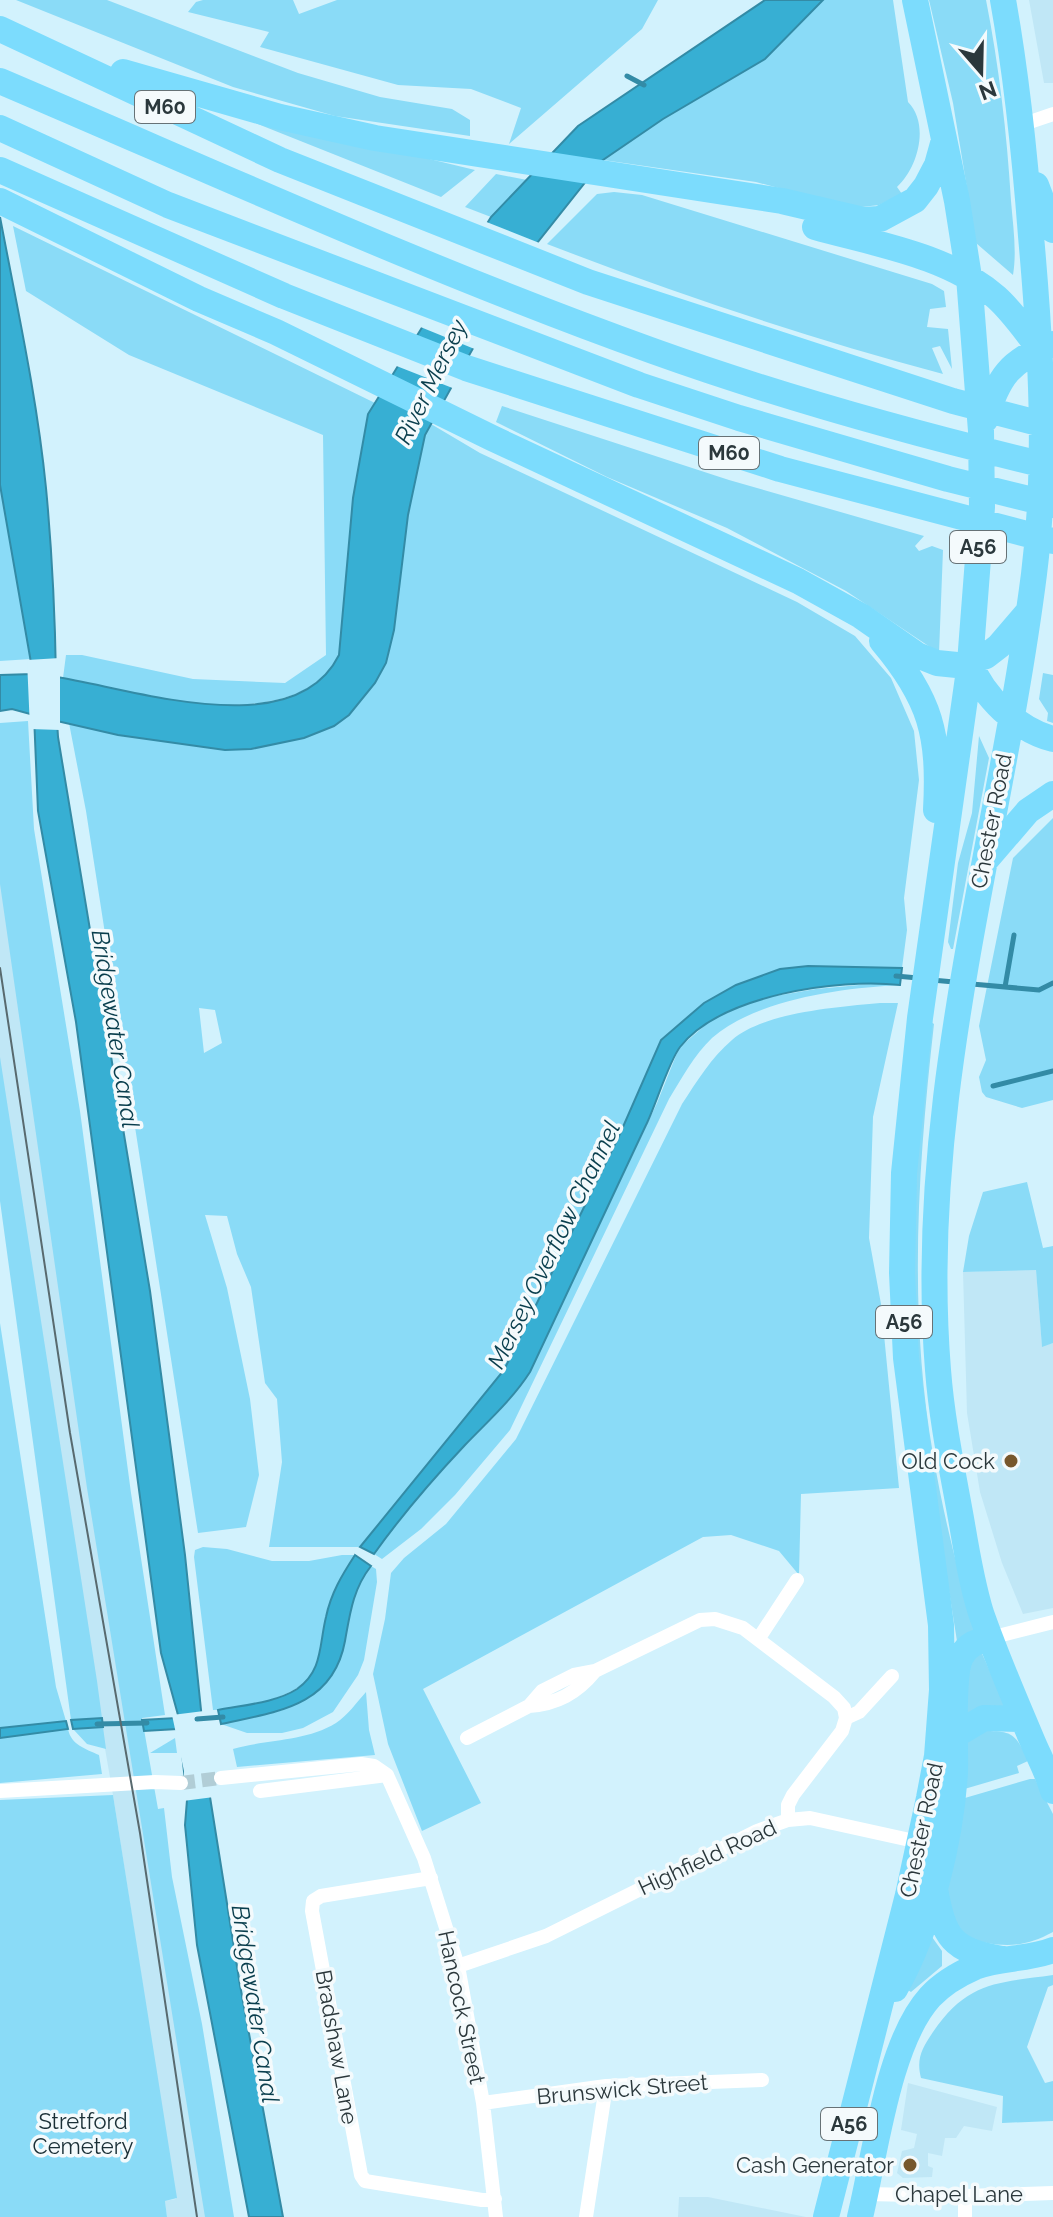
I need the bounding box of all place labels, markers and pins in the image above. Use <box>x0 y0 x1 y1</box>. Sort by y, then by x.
place label: Old Cock <box>901 1448 995 1474</box>
marker: Old Cock <box>1002 1452 1020 1470</box>
place label: Cash Generator <box>736 2152 894 2178</box>
marker: Cash Generator <box>901 2156 919 2174</box>

